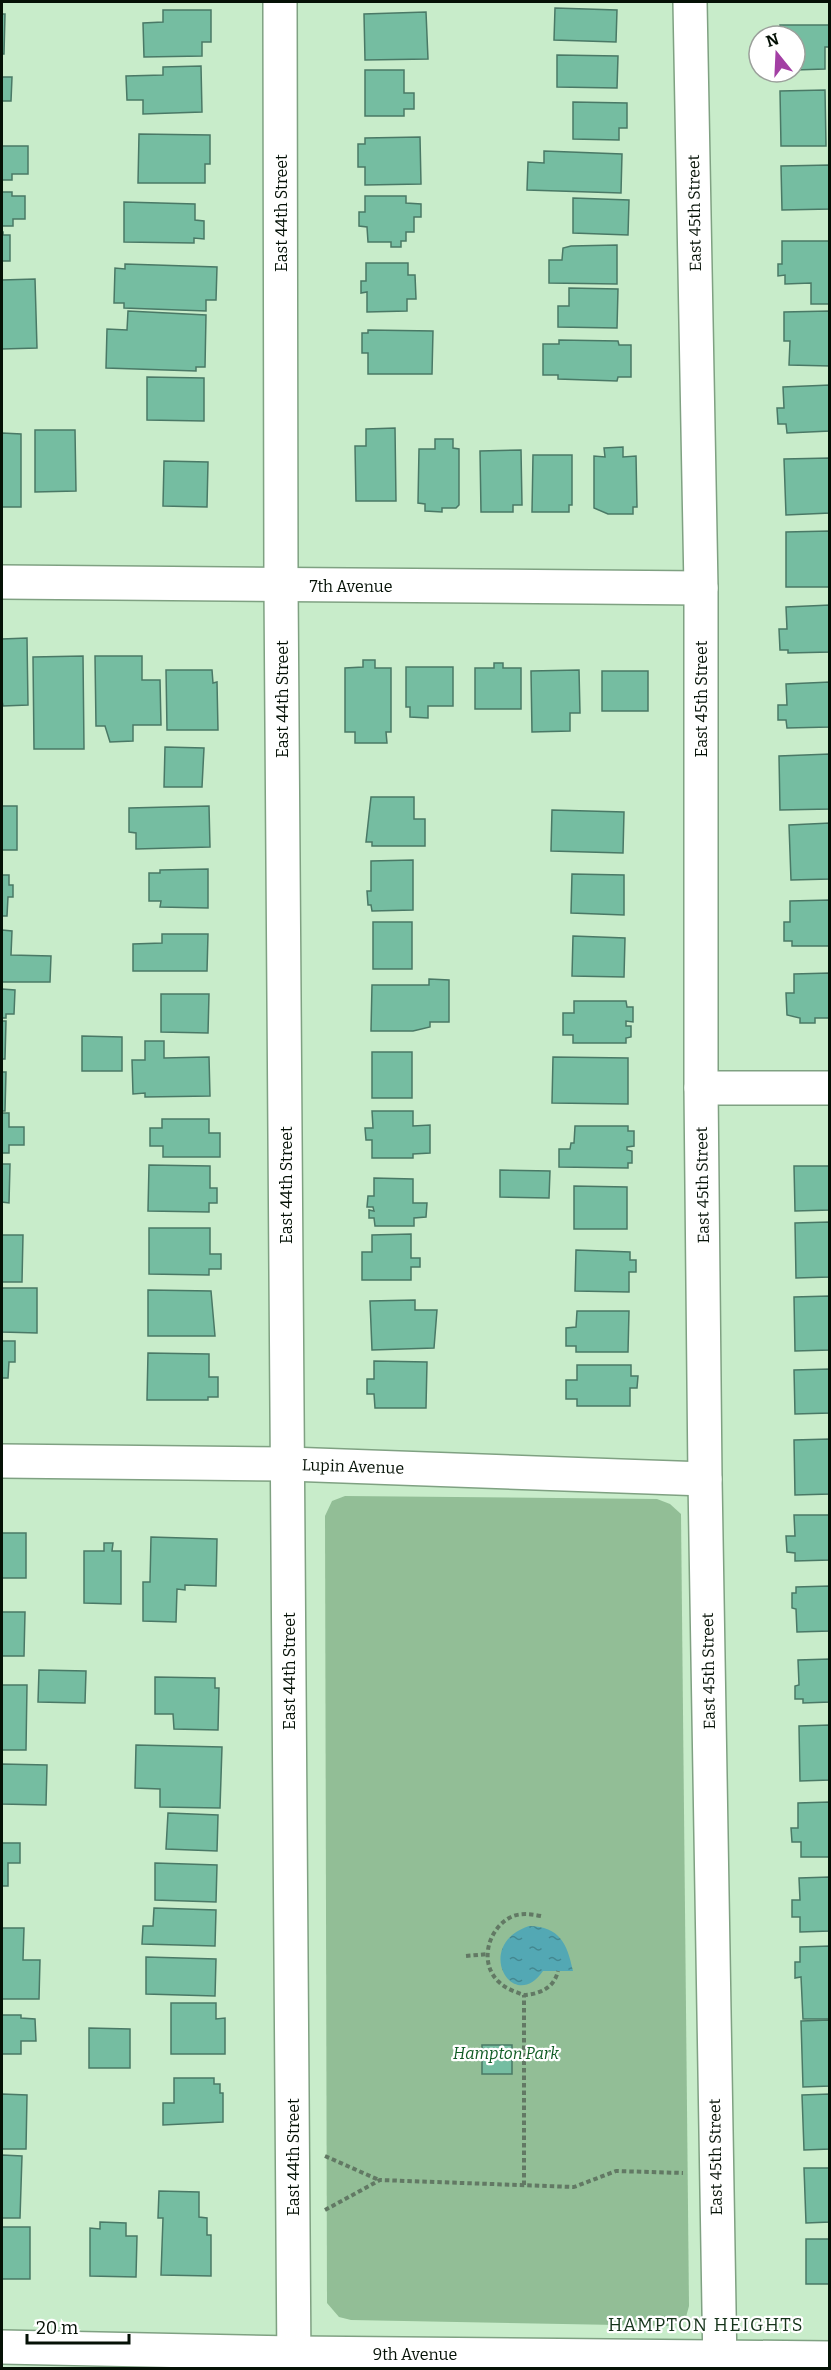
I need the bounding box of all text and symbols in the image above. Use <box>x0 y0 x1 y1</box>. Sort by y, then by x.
north arrow <box>747 24 807 84</box>
text: N <box>764 29 781 51</box>
street label: East 44th Street <box>272 154 291 272</box>
street label: East 45th Street <box>684 154 705 272</box>
street label: 7th Avenue <box>309 577 393 596</box>
street label: East 44th Street <box>273 640 292 758</box>
street label: East 45th Street <box>692 640 711 757</box>
street label: East 44th Street <box>277 1126 296 1244</box>
street label: East 45th Street <box>692 1126 713 1244</box>
street label: Lupin Avenue <box>301 1455 404 1478</box>
street label: East 44th Street <box>280 1612 299 1730</box>
street label: East 45th Street <box>698 1612 719 1730</box>
park label: Hampton Park <box>453 2044 559 2063</box>
street label: East 44th Street <box>284 2098 303 2216</box>
street label: East 45th Street <box>705 2098 726 2216</box>
scale bar <box>27 2307 129 2345</box>
district label: HAMPTON HEIGHTS <box>608 2314 804 2336</box>
text: 20 m <box>36 2317 78 2339</box>
street label: 9th Avenue <box>373 2345 457 2364</box>

